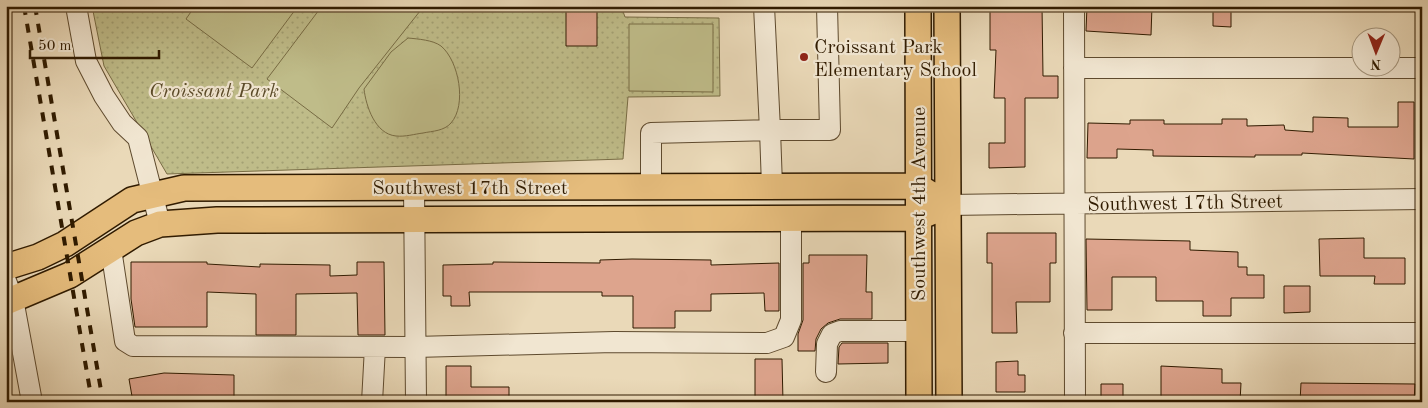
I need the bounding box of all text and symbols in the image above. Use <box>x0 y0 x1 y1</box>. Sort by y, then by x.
scale bar <box>30 28 159 60</box>
north arrow <box>1350 28 1400 78</box>
place label: Croissant Park Elementary School <box>814 38 977 81</box>
text: 50 m <box>38 39 72 54</box>
marker: Croissant Park Elementary School <box>798 51 810 63</box>
text: N <box>1370 57 1381 71</box>
park label: Croissant Park <box>149 82 279 102</box>
street label: Southwest 4th Avenue <box>910 107 930 301</box>
street label: Southwest 17th Street <box>372 179 568 199</box>
street label: Southwest 17th Street <box>1087 192 1283 216</box>

